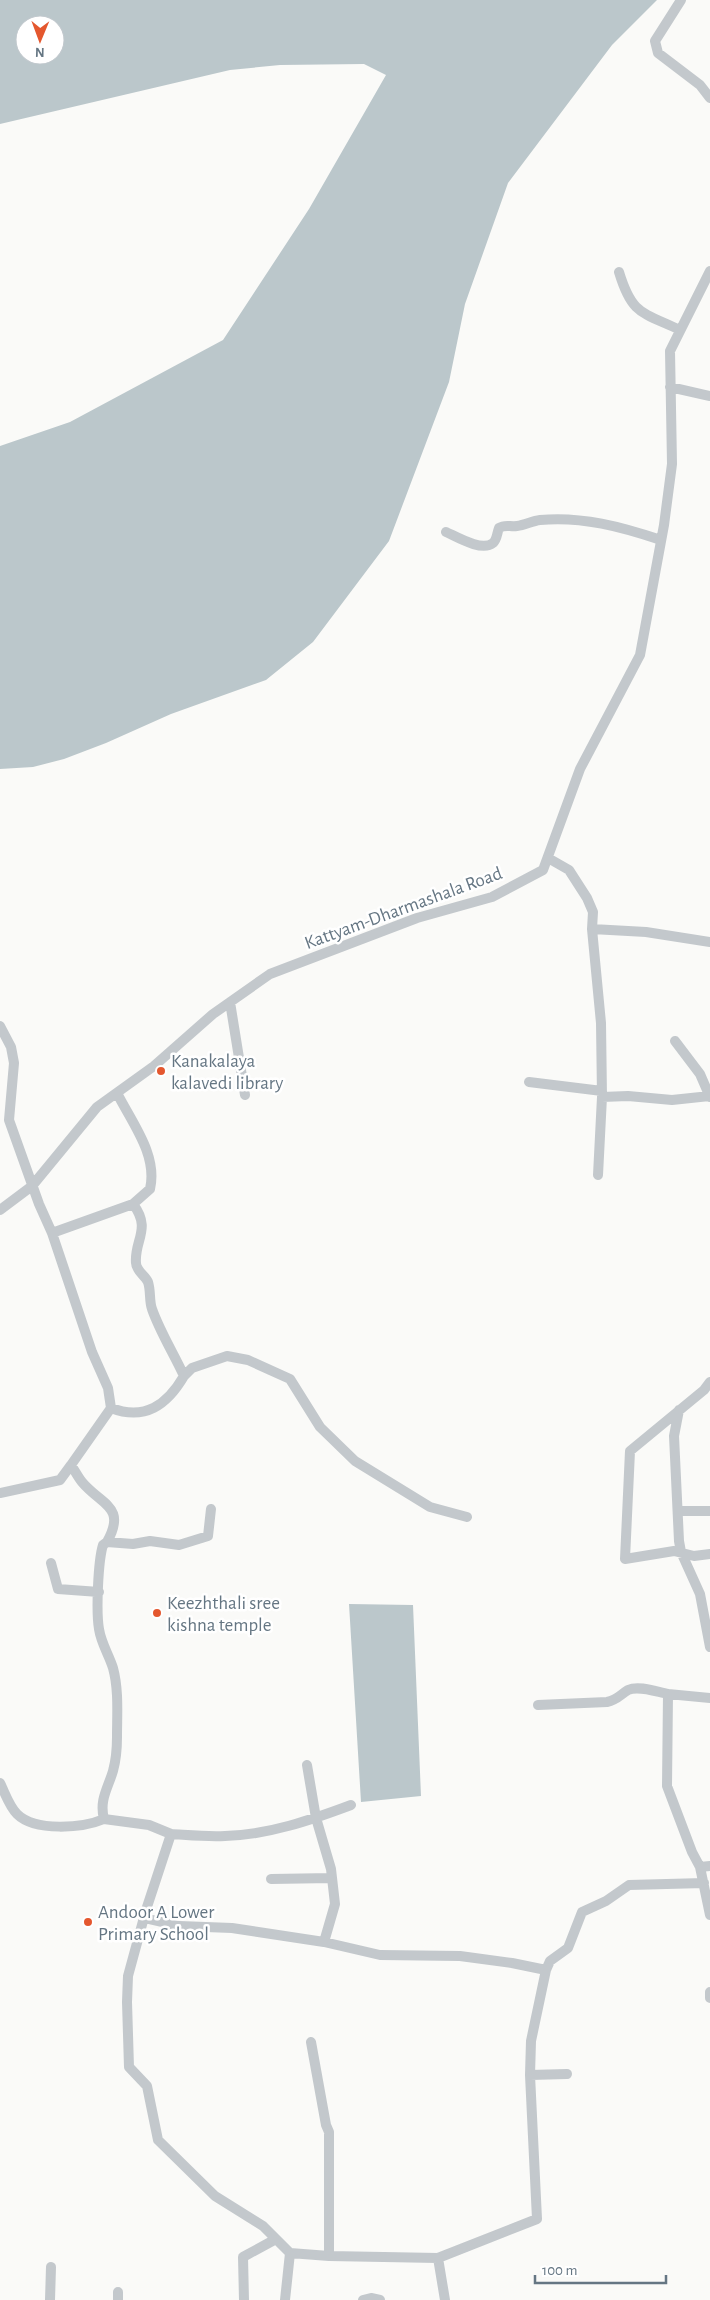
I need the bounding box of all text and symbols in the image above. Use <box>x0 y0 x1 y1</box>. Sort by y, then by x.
north arrow <box>15 15 65 65</box>
text: N <box>35 45 45 59</box>
street label: Kattyam-Dharmashala Road <box>302 864 505 953</box>
place label: Kanakalaya kalavedi library <box>171 1052 283 1093</box>
marker: Kanakalaya kalavedi library <box>155 1065 167 1077</box>
place label: Keezhthali sree kishna temple <box>167 1594 280 1635</box>
marker: Keezhthali sree kishna temple <box>151 1607 163 1619</box>
place label: Andoor A Lower Primary School <box>98 1903 214 1944</box>
marker: Andoor A Lower Primary School <box>82 1916 94 1928</box>
scale bar <box>535 2252 666 2284</box>
text: 100 m <box>542 2263 577 2278</box>

